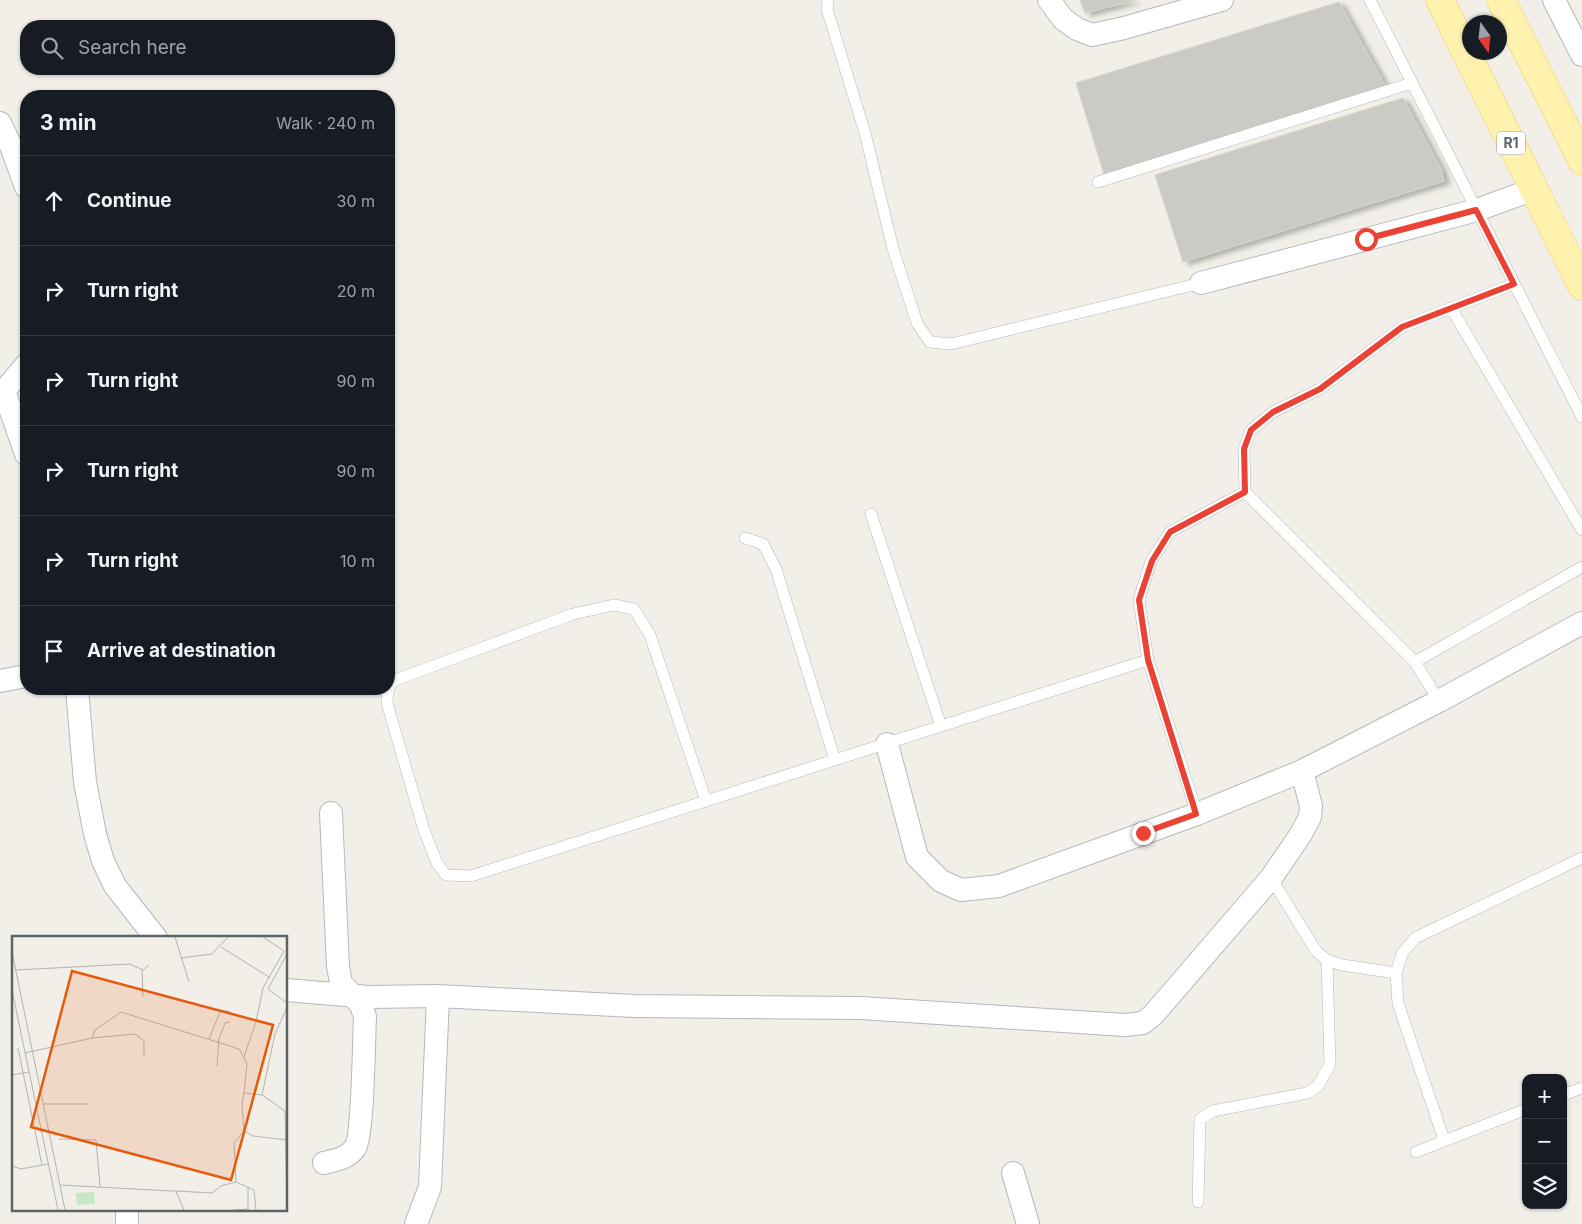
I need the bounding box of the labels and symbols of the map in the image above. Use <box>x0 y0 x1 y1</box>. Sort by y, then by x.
north arrow <box>1462 15 1507 60</box>
road number: R1 <box>1497 132 1525 154</box>
route start <box>1355 228 1378 251</box>
route end <box>1132 822 1155 845</box>
inset map <box>12 936 288 1212</box>

